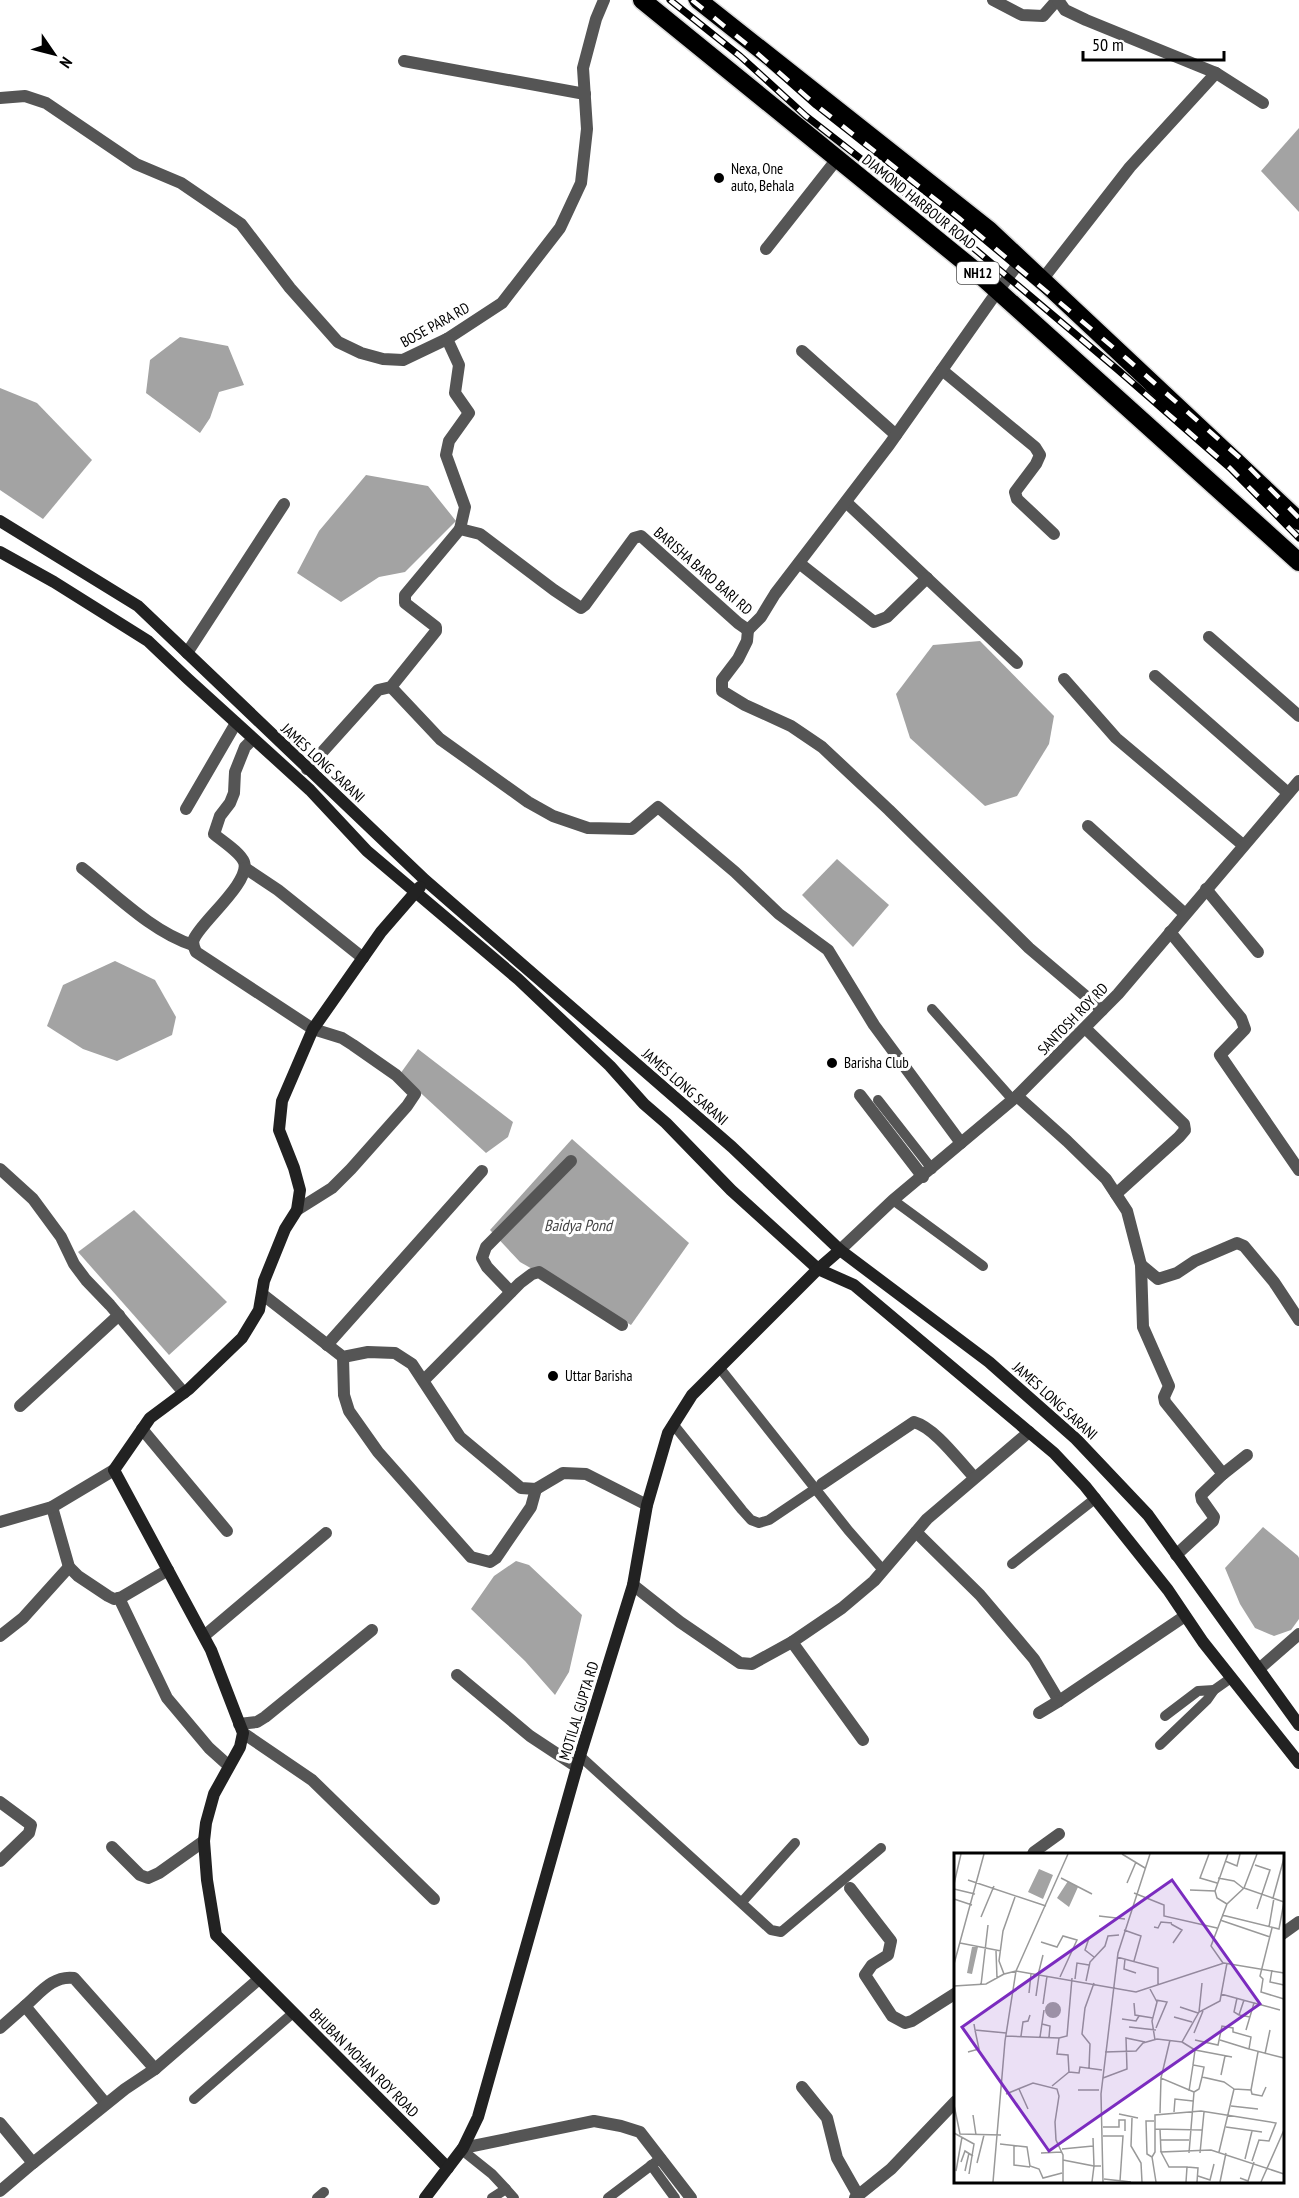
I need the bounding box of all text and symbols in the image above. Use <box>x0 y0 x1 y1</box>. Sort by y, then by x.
north arrow <box>24 24 84 84</box>
scale bar <box>1083 24 1224 62</box>
text: 50 m <box>1092 33 1124 56</box>
text: N <box>56 53 77 72</box>
street label: DIAMOND HARBOUR ROAD <box>859 150 980 253</box>
place label: Nexa, One auto, Behala <box>731 159 794 195</box>
marker: Nexa, One auto, Behala <box>712 171 726 185</box>
road number: NH12 <box>957 262 999 284</box>
street label: BOSE PARA RD <box>397 298 473 351</box>
street label: BARISHA BARO BARI RD <box>650 523 757 619</box>
street label: JAMES LONG SARANI <box>277 718 369 806</box>
street label: SANTOSH ROY RD <box>1034 979 1112 1059</box>
street label: JAMES LONG SARANI <box>638 1044 732 1129</box>
place label: Barisha Club <box>844 1053 909 1072</box>
marker: Barisha Club <box>825 1056 839 1070</box>
water label: Baidya Pond <box>544 1215 614 1235</box>
street label: JAMES LONG SARANI <box>1008 1357 1102 1444</box>
place label: Uttar Barisha <box>565 1366 632 1385</box>
marker: Uttar Barisha <box>546 1369 560 1383</box>
street label: MOTILAL GUPTA RD <box>554 1659 603 1763</box>
inset map <box>954 1853 1284 2183</box>
street label: BHUBAN MOHAN ROY ROAD <box>306 2004 423 2121</box>

